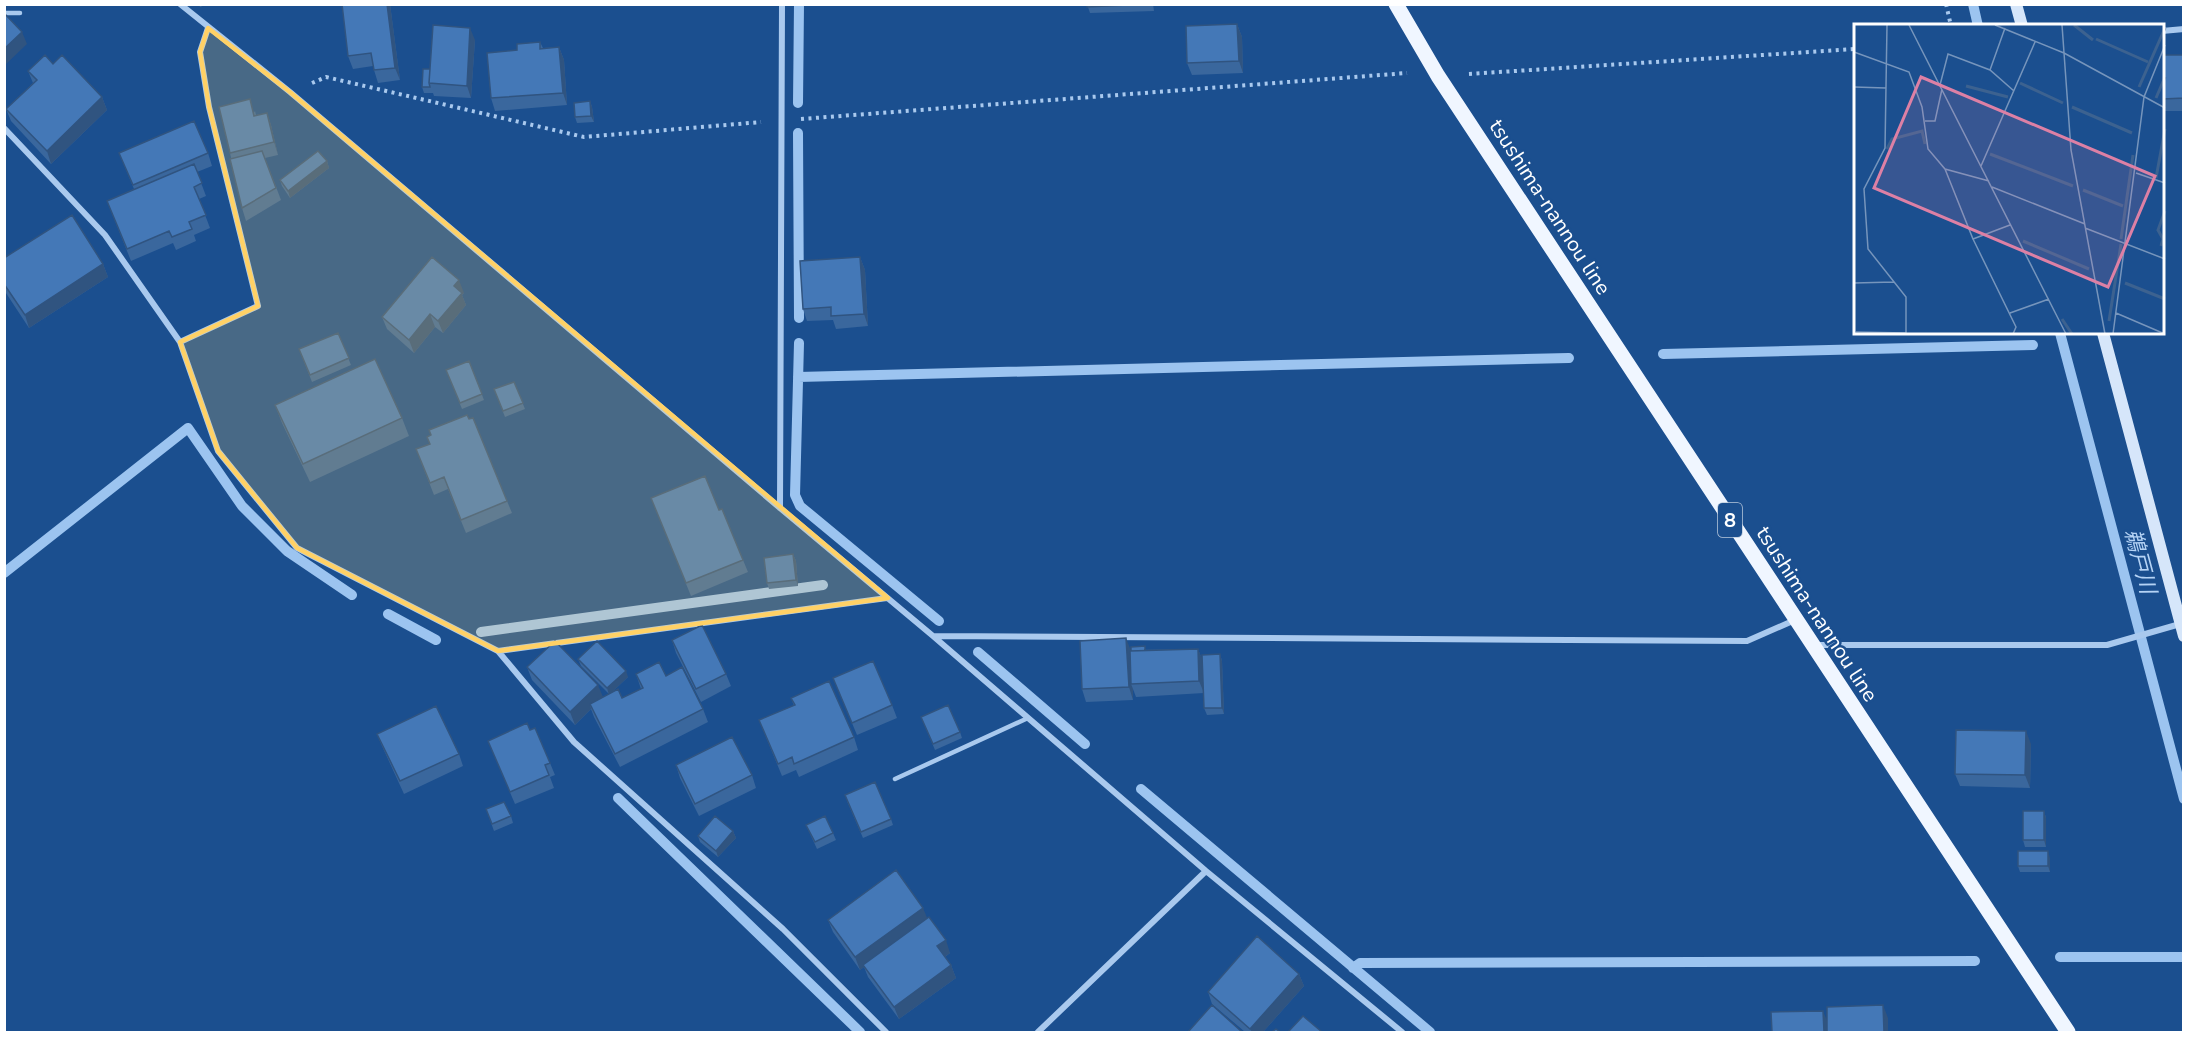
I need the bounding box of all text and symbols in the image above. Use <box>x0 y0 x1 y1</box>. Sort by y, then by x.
inset map <box>1854 24 2164 334</box>
street label: tsushima-nannou line <box>1483 114 1617 300</box>
road number: 8 <box>1718 503 1742 537</box>
street label: tsushima-nannou line <box>1750 521 1884 707</box>
water label: 鵜戸川 <box>2117 525 2164 599</box>

